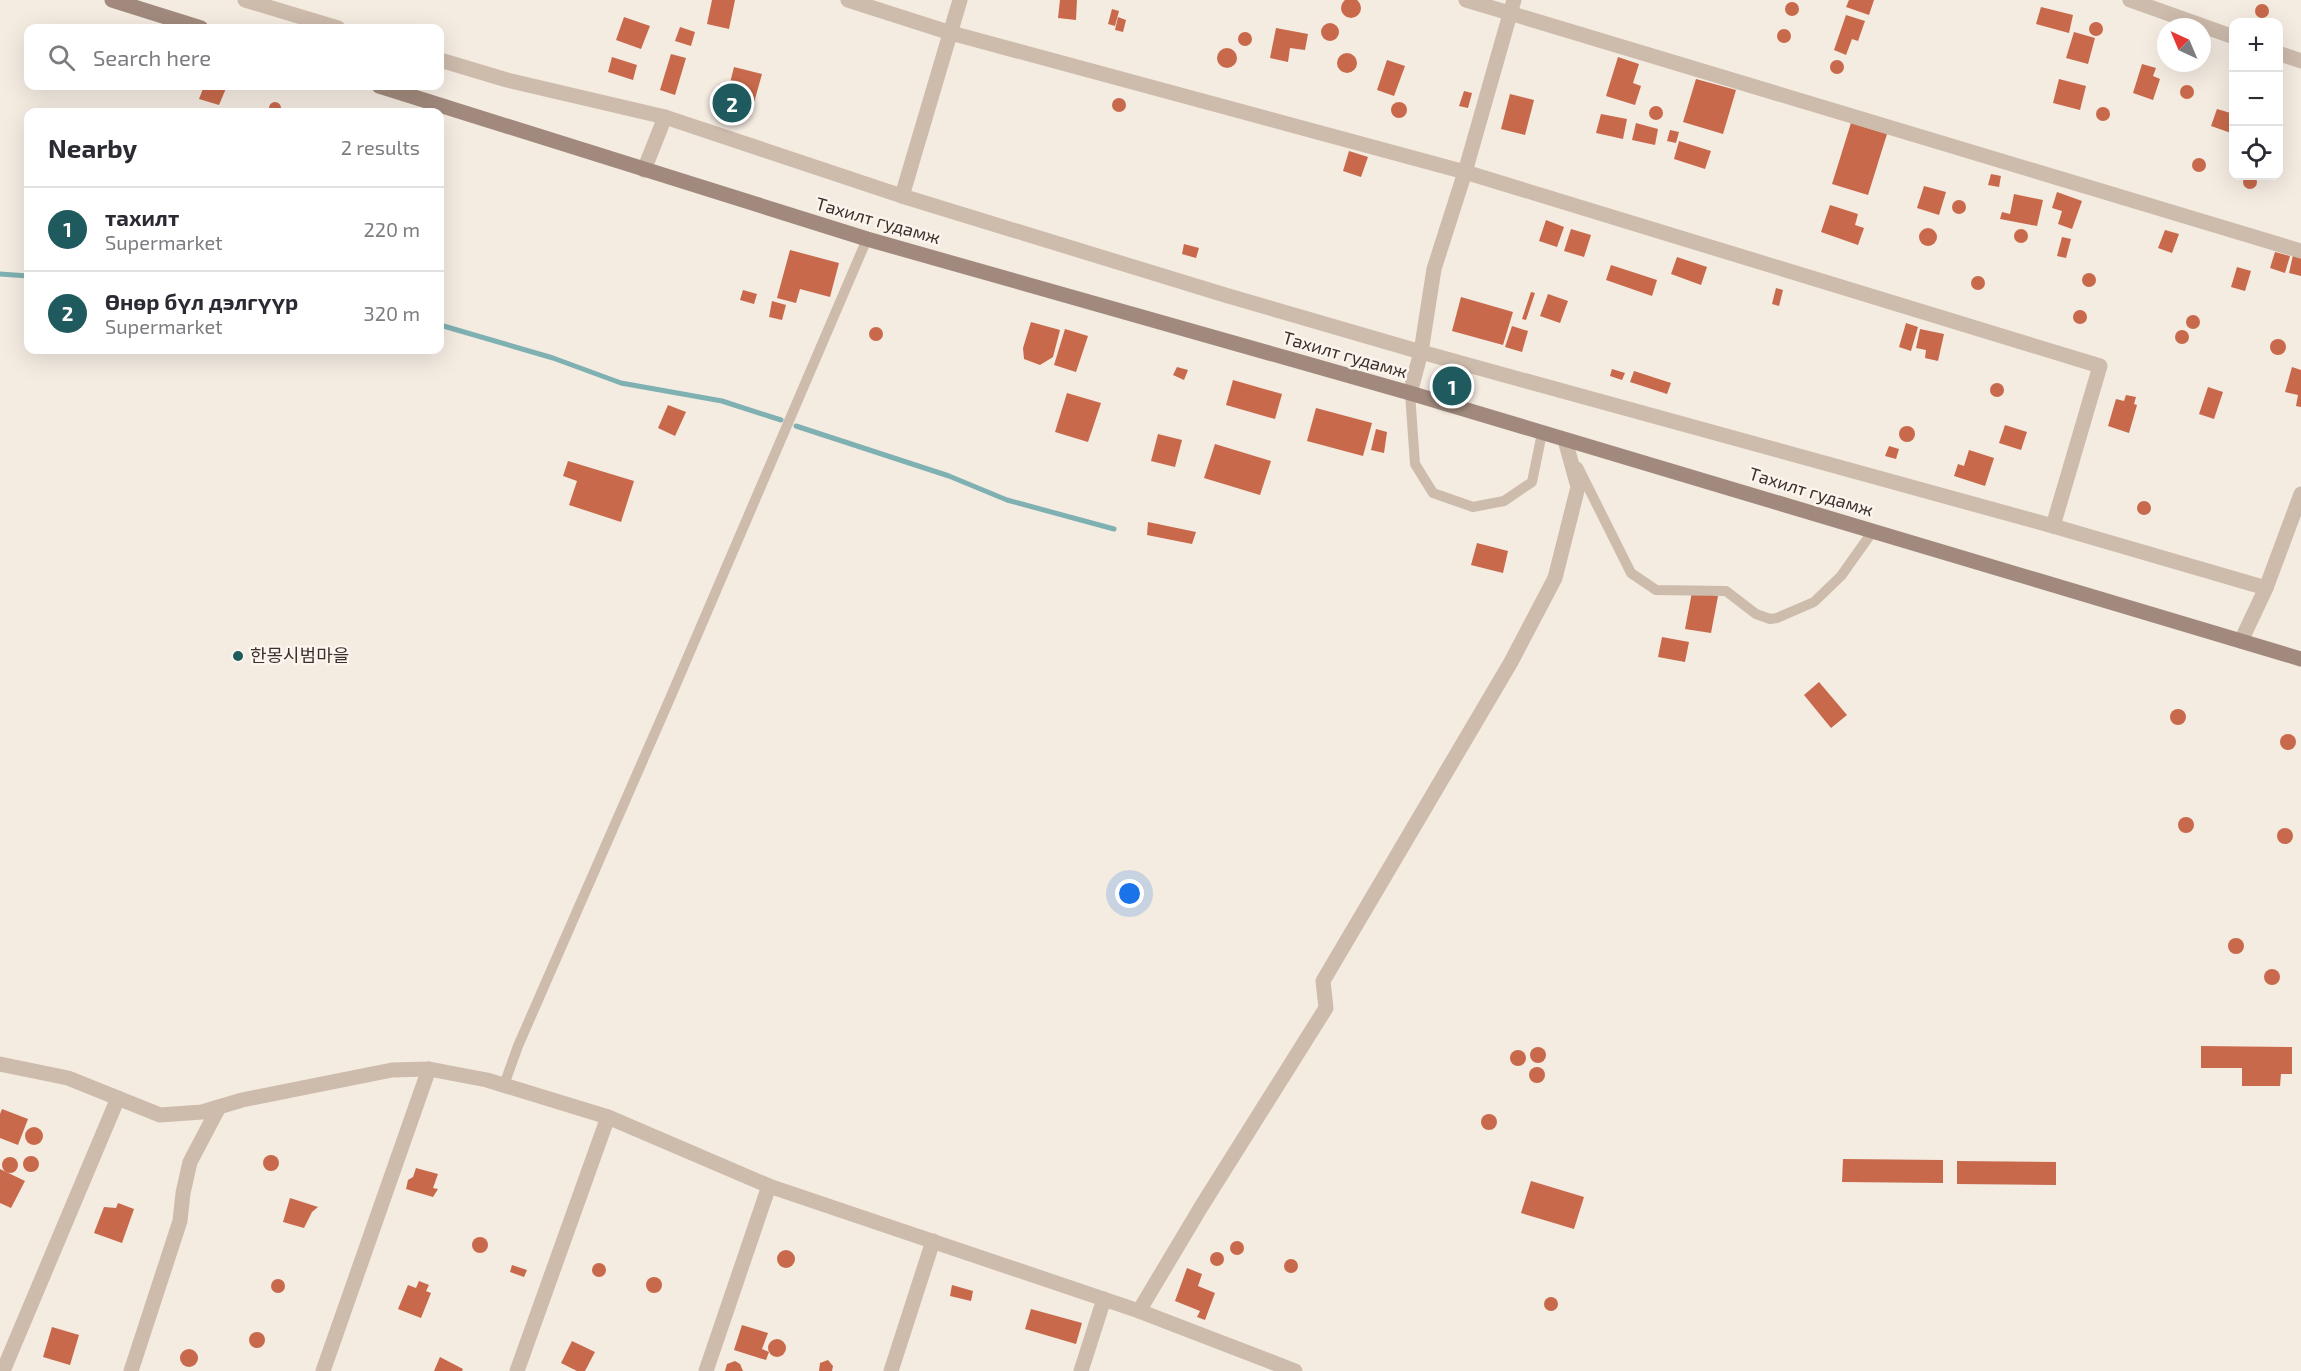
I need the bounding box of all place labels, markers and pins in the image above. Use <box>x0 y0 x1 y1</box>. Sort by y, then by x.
pin: 2 <box>712 80 752 126</box>
pin: 1 <box>1432 364 1472 408</box>
place label: 한몽시범마을 <box>250 644 349 666</box>
marker: 한몽시범마을 <box>231 649 245 663</box>

